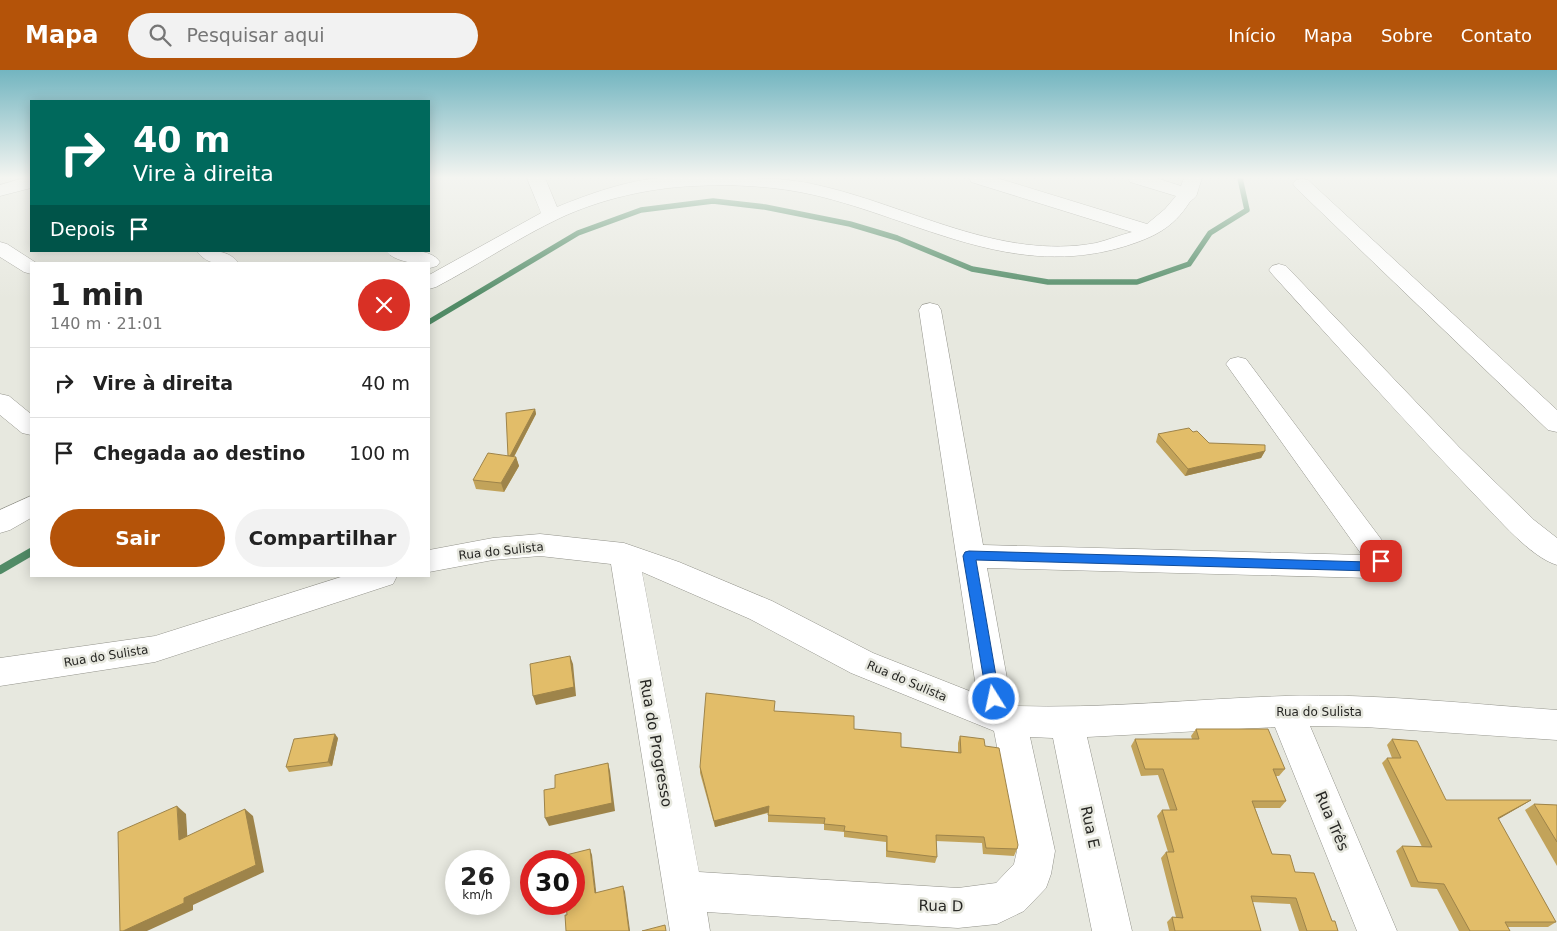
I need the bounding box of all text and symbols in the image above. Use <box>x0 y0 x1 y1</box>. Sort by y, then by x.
search box <box>128 13 478 58</box>
text: Mapa <box>25 21 98 49</box>
icon: search <box>146 21 174 49</box>
text: Pesquisar aqui <box>186 24 325 46</box>
text: Início <box>1228 25 1276 46</box>
text: Mapa <box>1304 25 1353 46</box>
text: Sobre <box>1381 25 1433 46</box>
text: Contato <box>1461 25 1532 46</box>
icon: right <box>50 120 115 185</box>
text: 40 m <box>133 120 230 160</box>
text: Vire à direita <box>133 161 274 186</box>
icon: arrive <box>125 215 153 243</box>
text: Depois <box>50 218 115 240</box>
text: 1 min <box>50 277 144 312</box>
button: close <box>358 279 410 331</box>
text: 140 m · 21:01 <box>50 314 163 333</box>
icon: right <box>50 369 78 397</box>
text: Vire à direita <box>93 372 233 394</box>
text: 40 m <box>361 372 410 394</box>
icon: arrive <box>50 439 78 467</box>
text: Chegada ao destino <box>93 442 305 464</box>
text: 100 m <box>349 442 410 464</box>
button: Sair <box>50 509 225 567</box>
button: Compartilhar <box>235 509 410 567</box>
street label: Rua do Sulista <box>458 540 544 562</box>
pin <box>1360 540 1402 582</box>
icon: arrive <box>1367 547 1395 575</box>
street label: Rua do Sulista <box>63 642 149 670</box>
street label: Rua do Sulista <box>865 658 949 704</box>
position arrow <box>967 672 1019 724</box>
street label: Rua do Progresso <box>636 677 676 809</box>
street label: Rua do Sulista <box>1276 705 1362 719</box>
street label: Rua Três <box>1311 788 1353 854</box>
street label: Rua E <box>1077 804 1103 850</box>
speed limit sign: 30 <box>520 850 585 915</box>
text: 26 <box>460 862 495 891</box>
text: km/h <box>462 888 493 902</box>
street label: Rua D <box>918 897 964 915</box>

